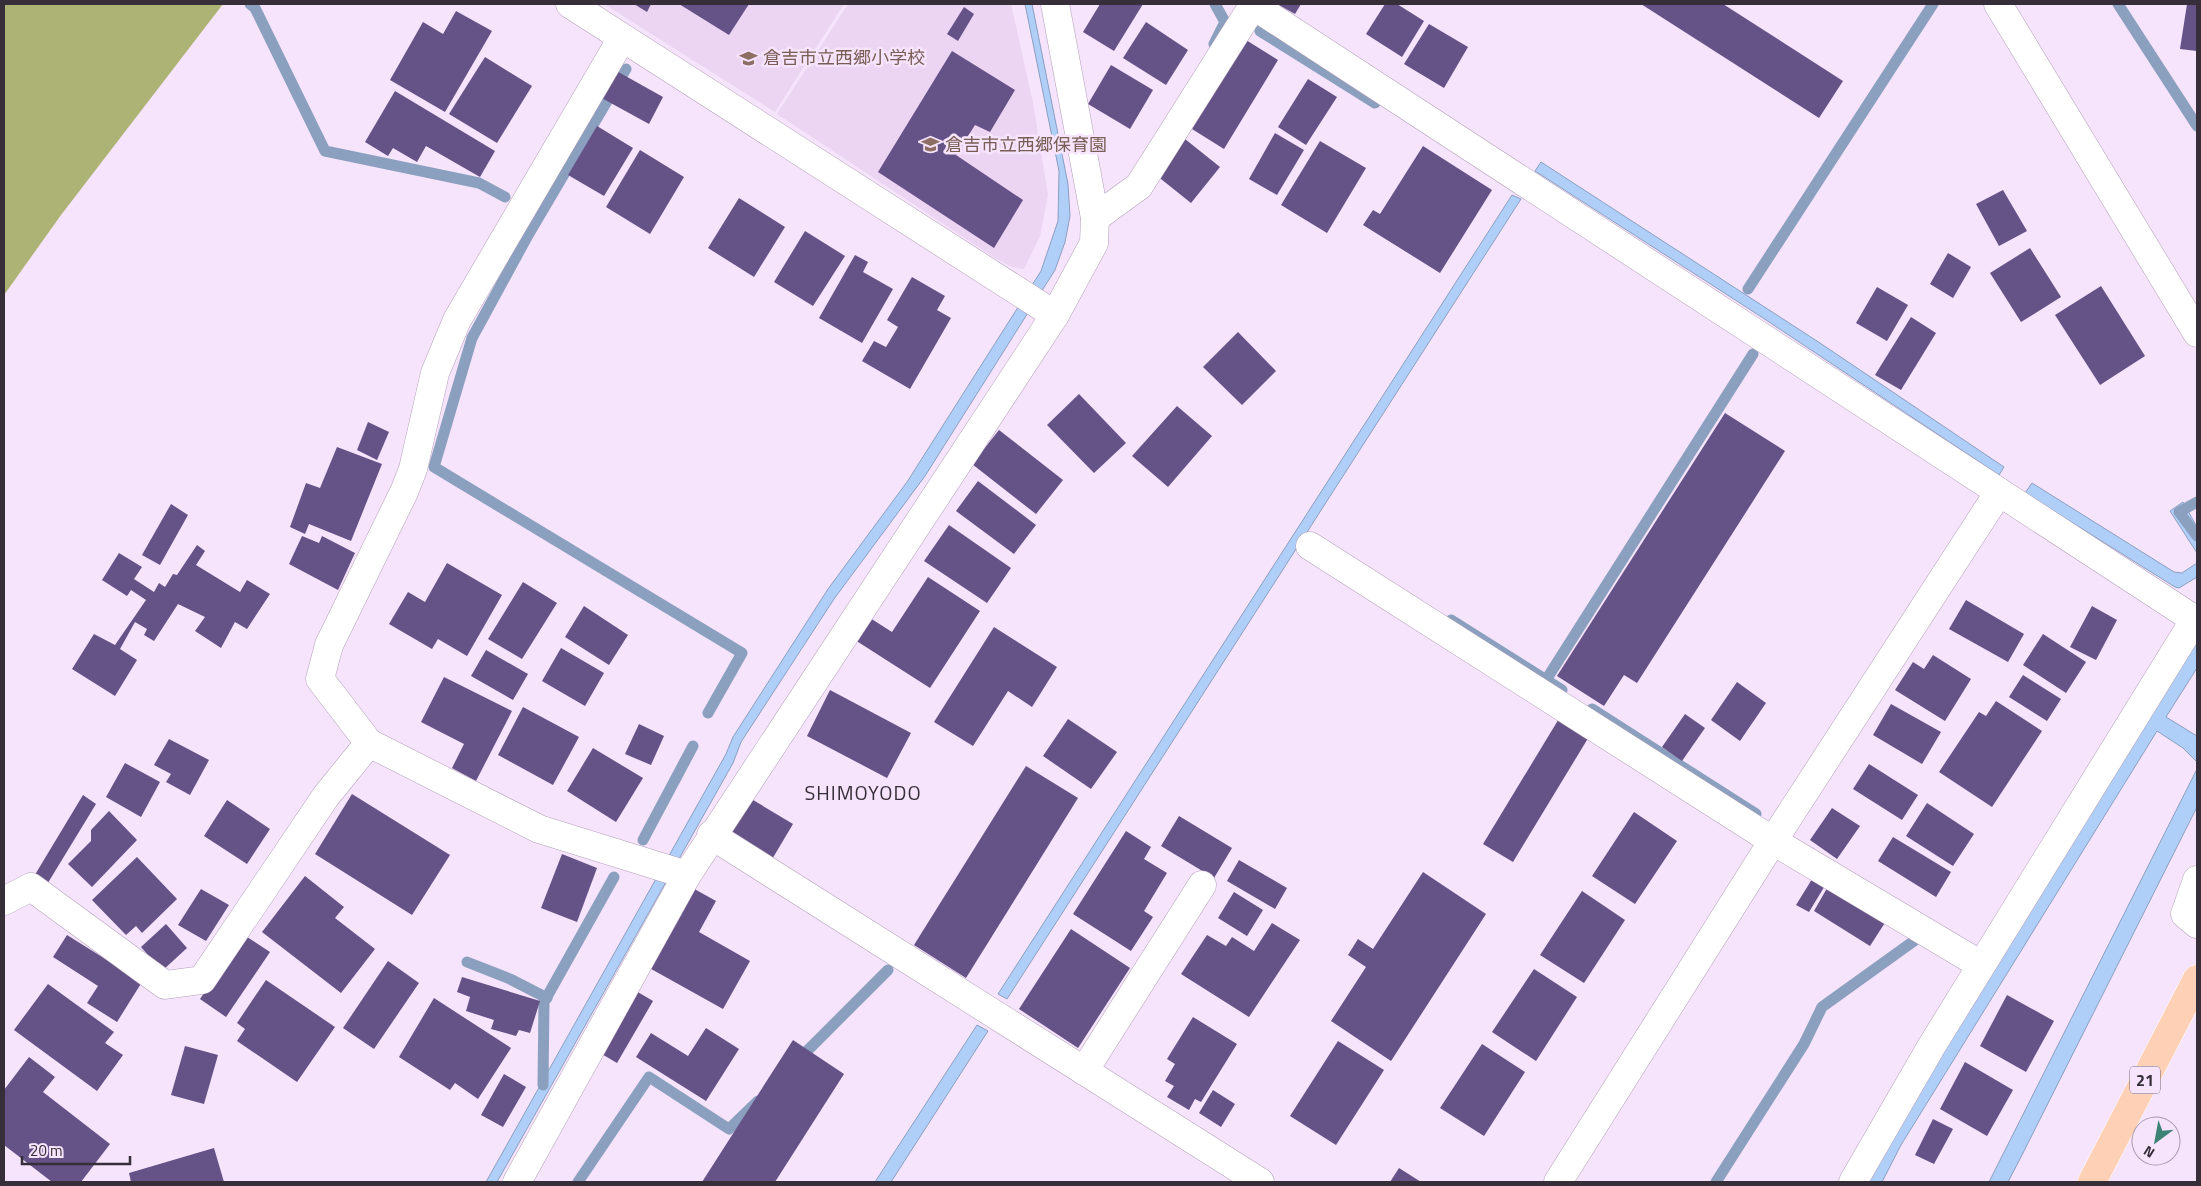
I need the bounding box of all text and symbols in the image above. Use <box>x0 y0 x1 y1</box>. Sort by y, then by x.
place label: 倉吉市立西郷小学校 <box>763 44 925 71</box>
school or university icon: 倉吉市立西郷小学校 <box>739 48 759 68</box>
place label: 倉吉市立西郷保育園 <box>945 131 1107 158</box>
school or university icon: 倉吉市立西郷保育園 <box>921 135 941 155</box>
district label: SHIMOYODO <box>804 777 922 808</box>
road number: 21 <box>2130 1066 2160 1094</box>
north arrow <box>2131 1116 2181 1166</box>
scale bar <box>22 1134 130 1166</box>
text: 20 m <box>30 1139 63 1162</box>
text: N <box>2139 1141 2159 1164</box>

